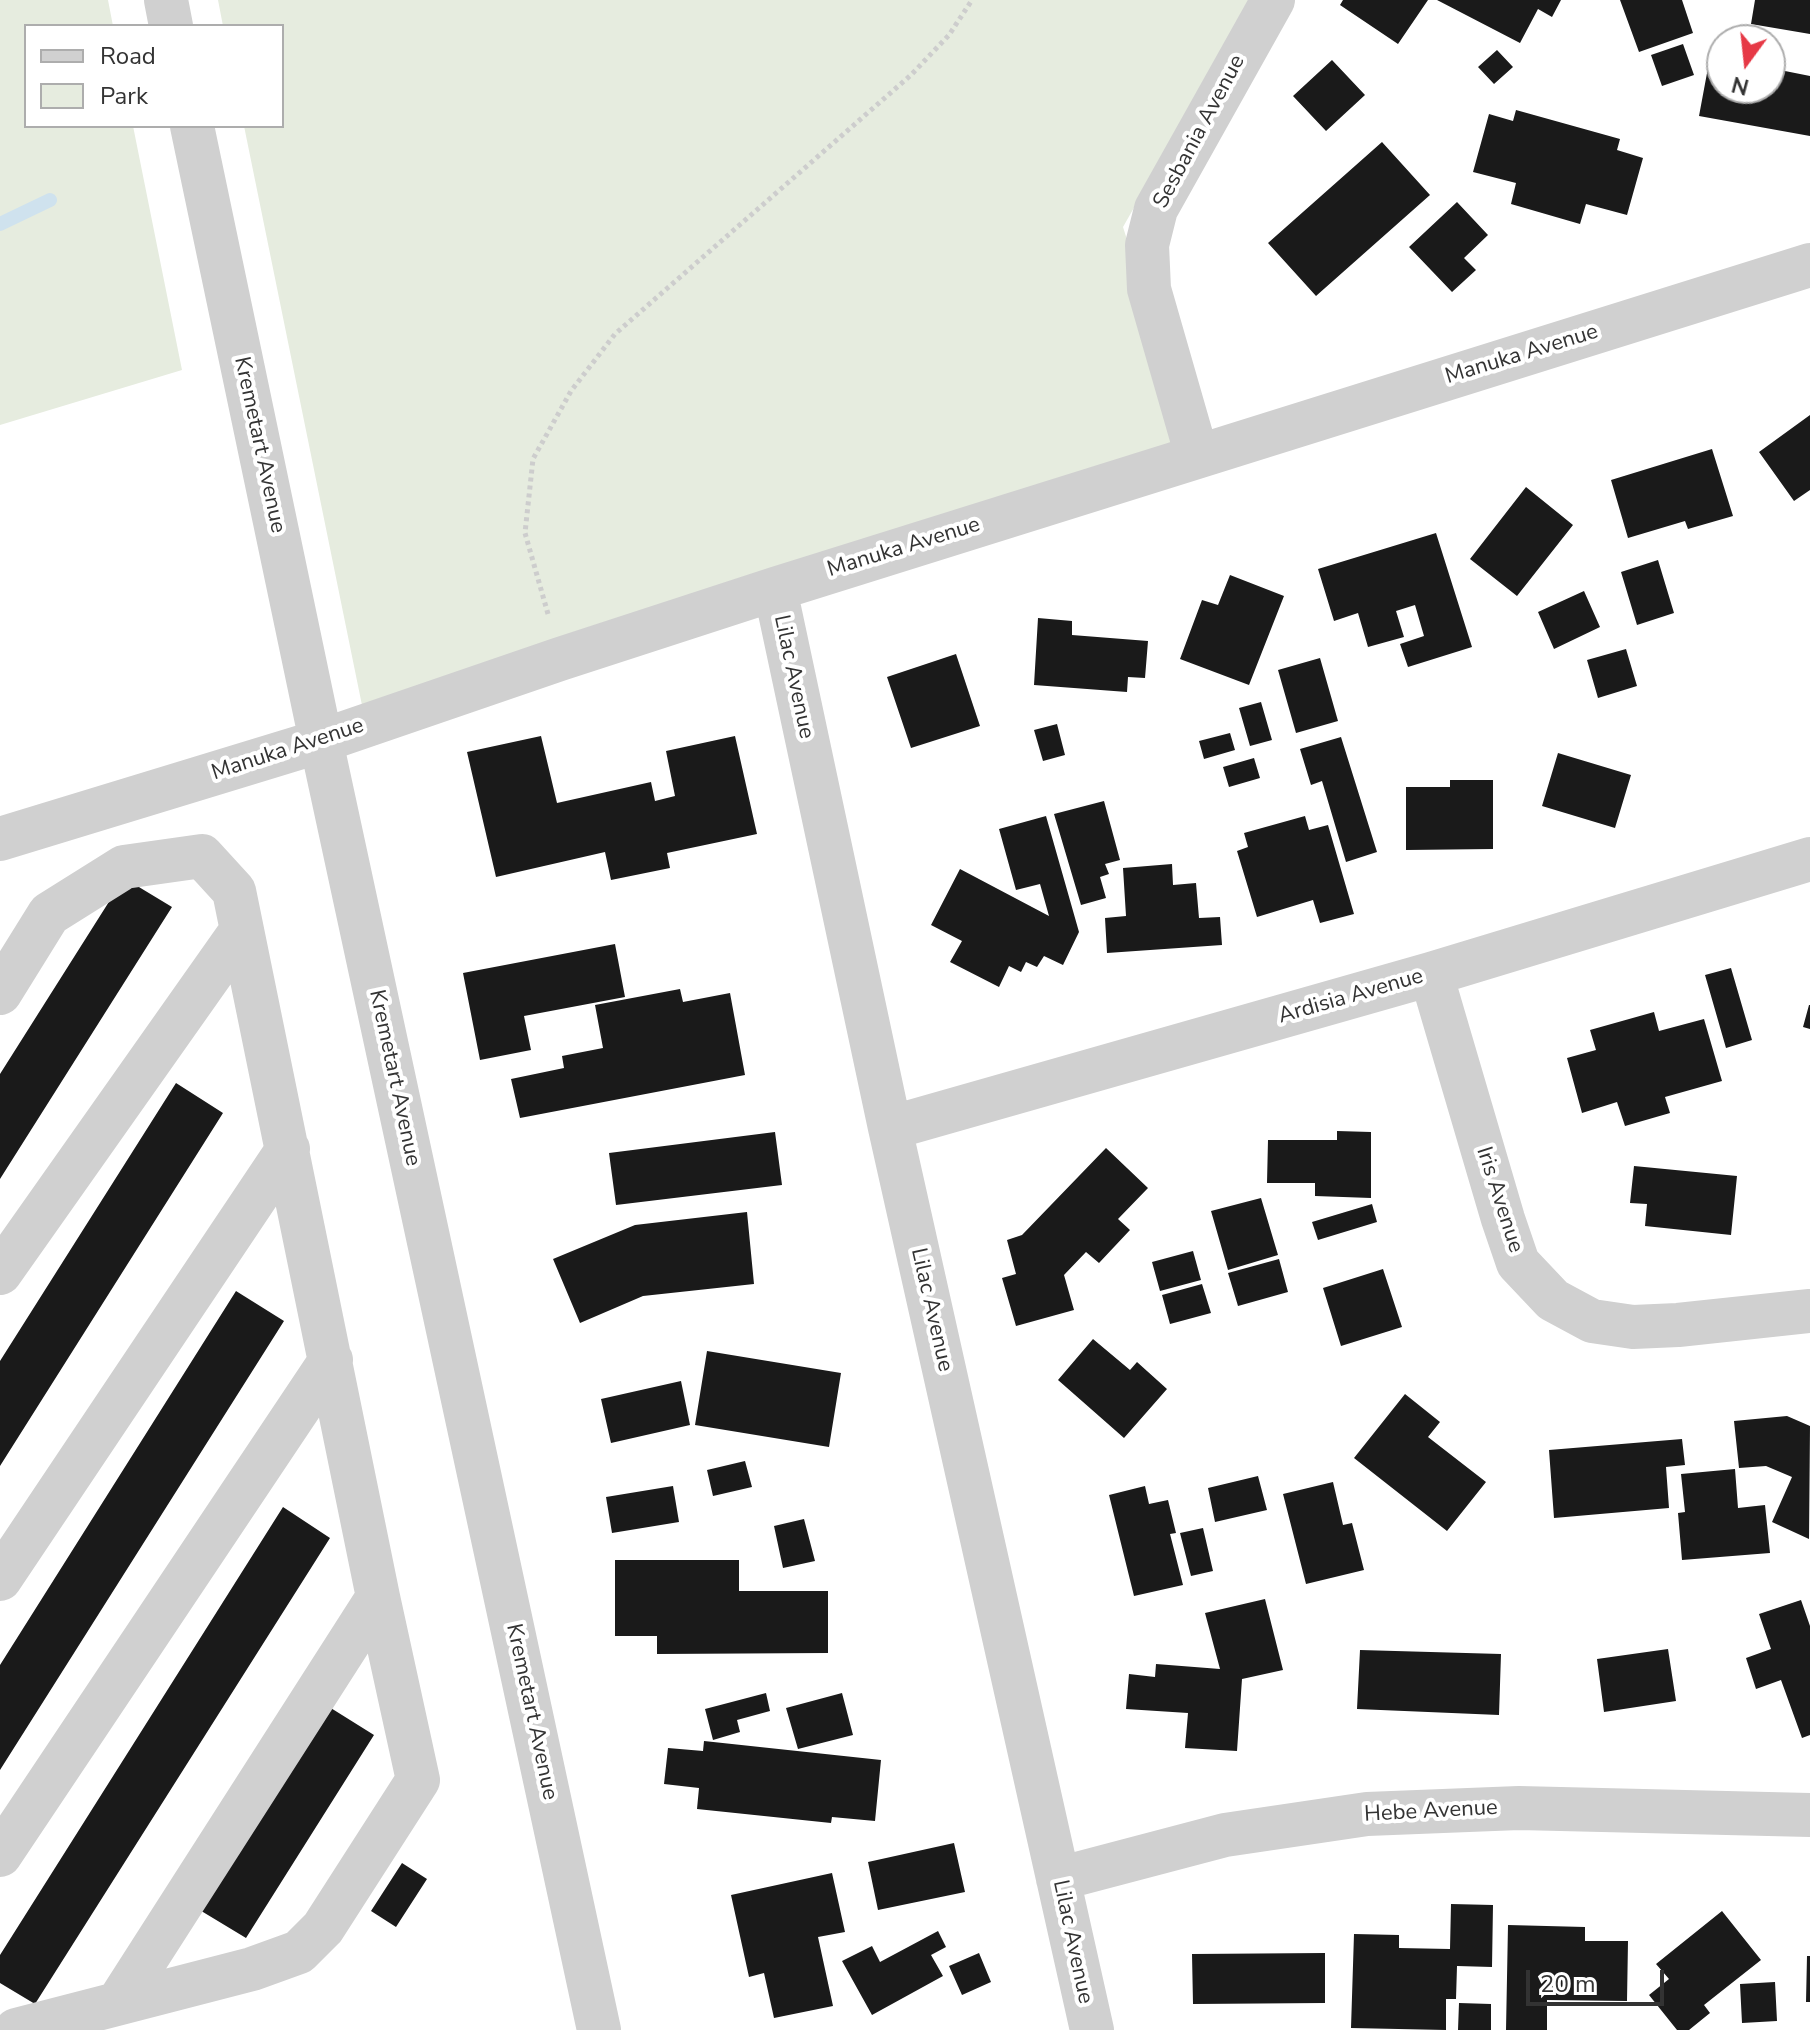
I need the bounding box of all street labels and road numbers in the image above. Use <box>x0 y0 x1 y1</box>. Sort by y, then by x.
street label: Sesbania Avenue <box>1148 51 1252 213</box>
street label: Manuka Avenue <box>1442 319 1602 391</box>
street label: Kremetart Avenue <box>227 354 291 536</box>
street label: Manuka Avenue <box>824 512 984 584</box>
street label: Lilac Avenue <box>767 613 819 741</box>
street label: Manuka Avenue <box>209 713 367 787</box>
street label: Ardisia Avenue <box>1275 964 1427 1030</box>
street label: Kremetart Avenue <box>362 987 426 1169</box>
street label: Iris Avenue <box>1469 1144 1529 1256</box>
street label: Lilac Avenue <box>904 1246 958 1374</box>
street label: Kremetart Avenue <box>499 1621 563 1803</box>
street label: Hebe Avenue <box>1364 1795 1498 1829</box>
street label: Lilac Avenue <box>1046 1878 1098 2006</box>

